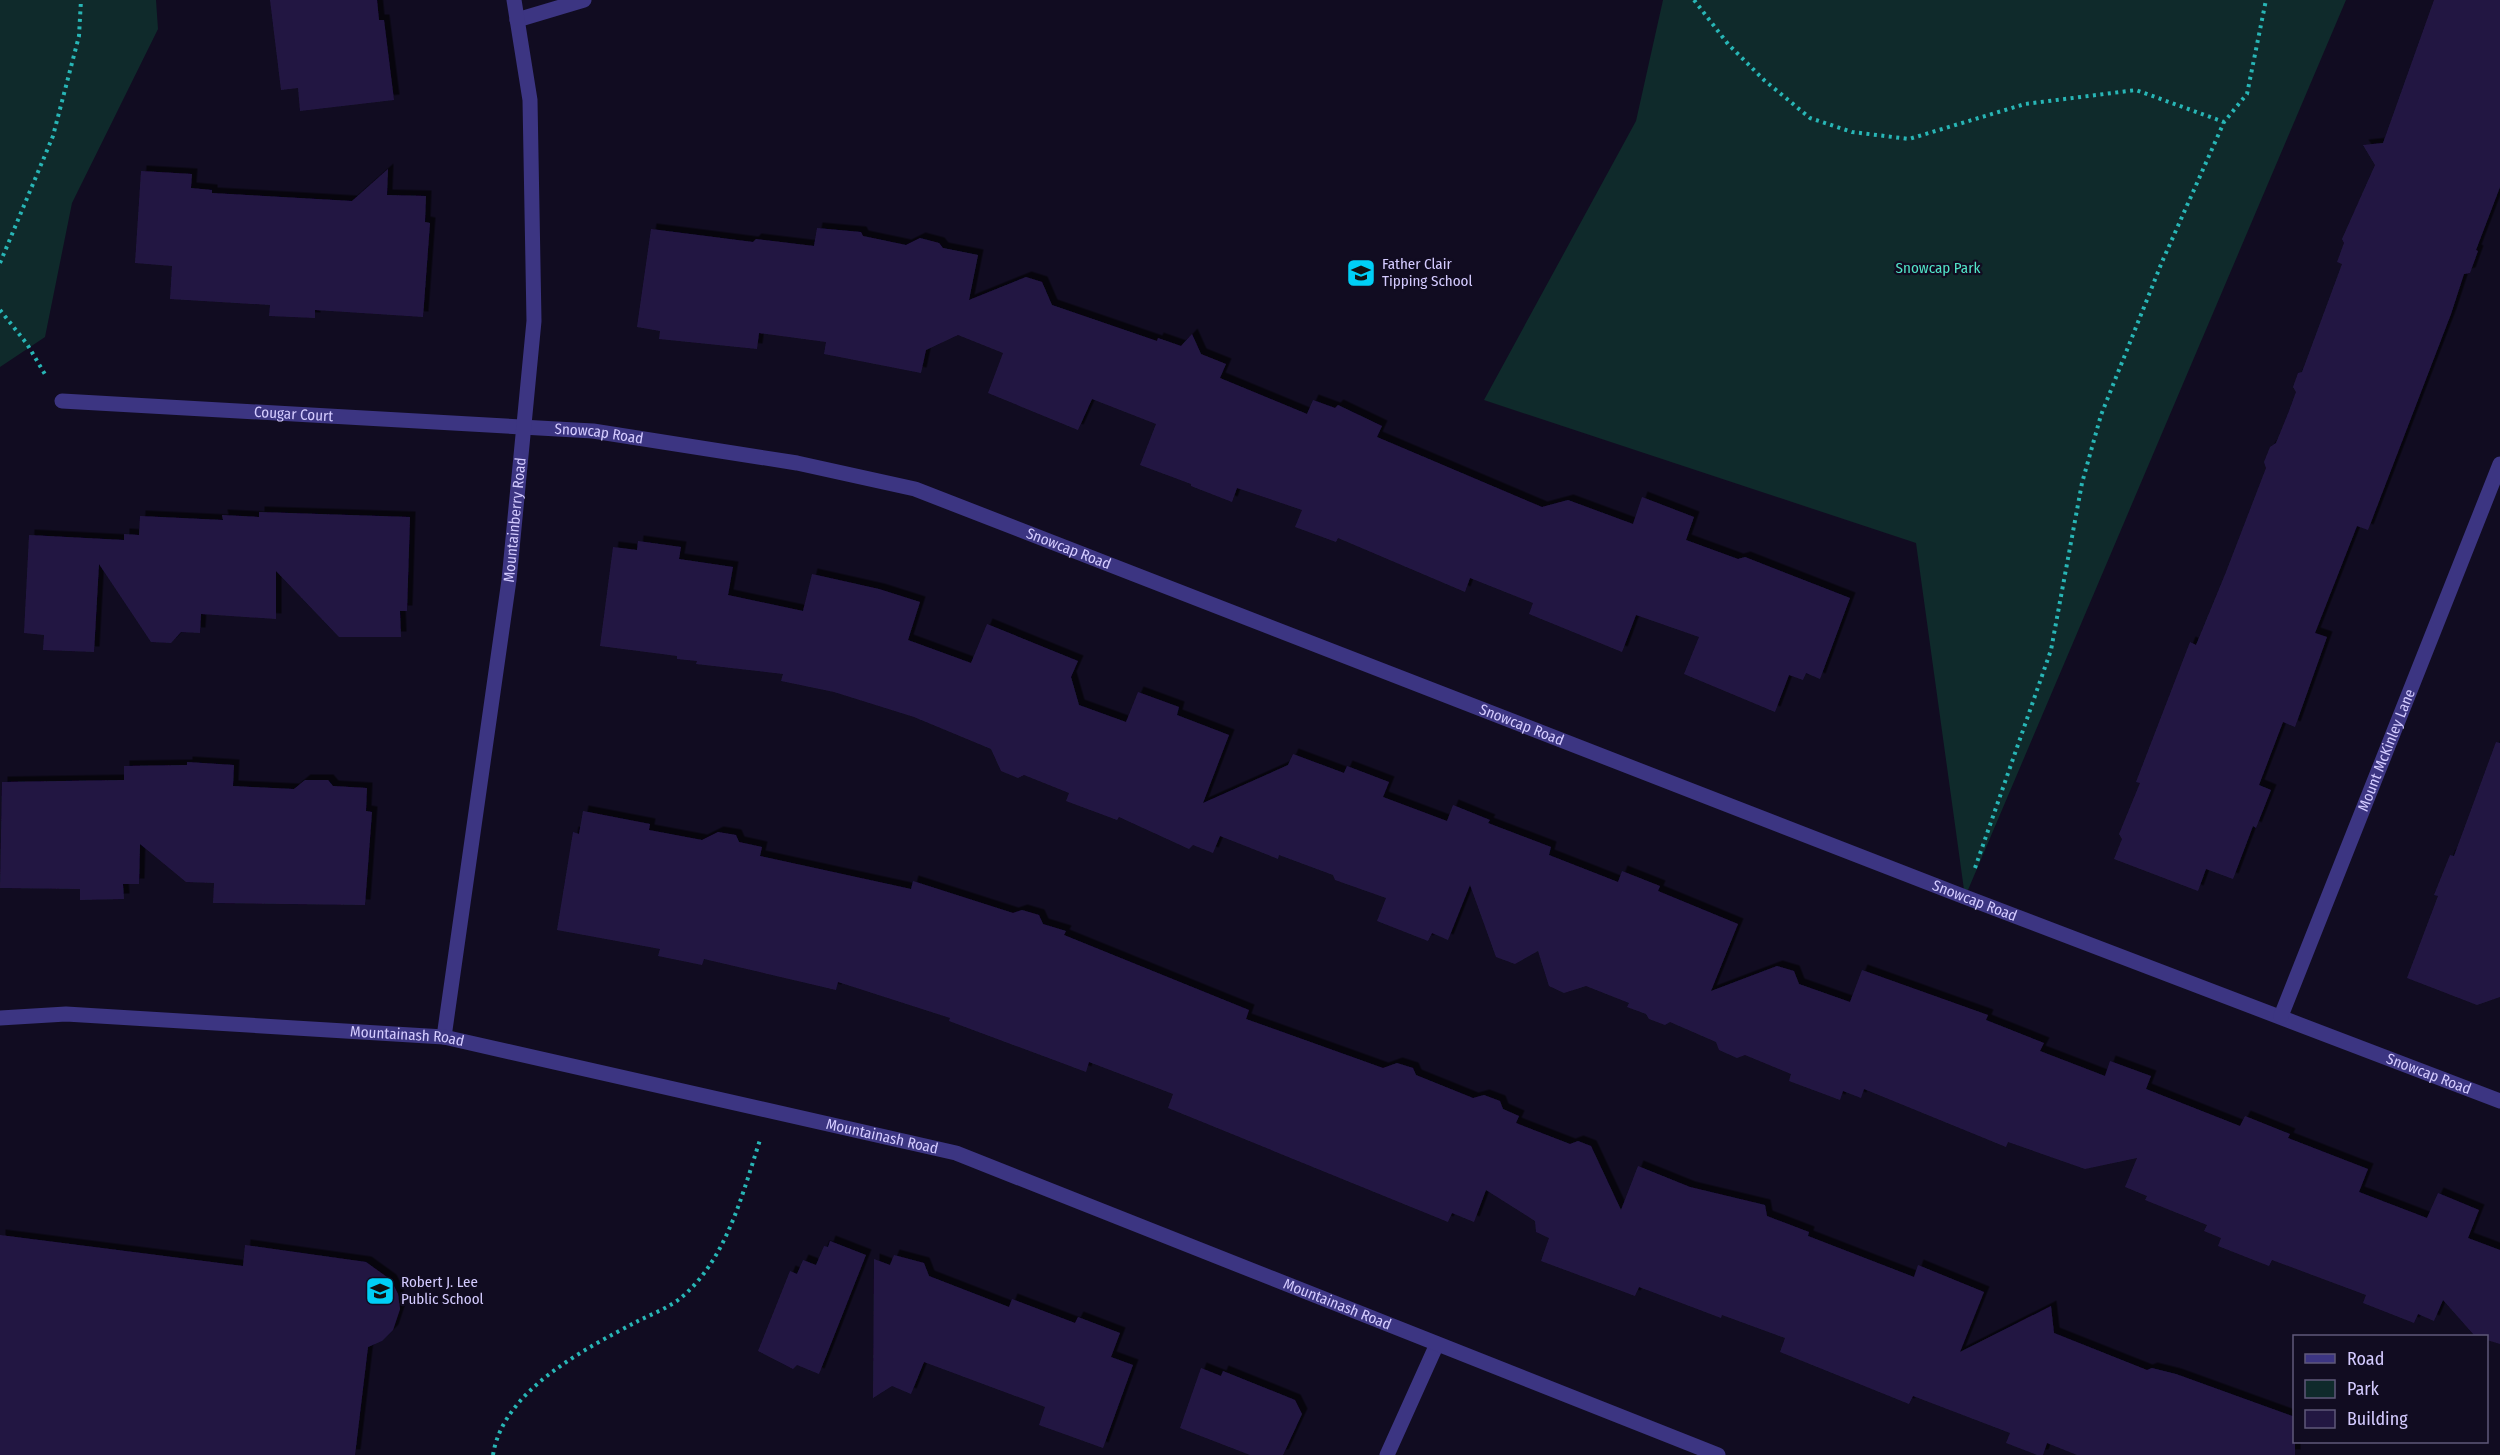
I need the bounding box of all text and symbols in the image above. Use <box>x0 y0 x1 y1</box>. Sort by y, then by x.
place label: Father Clair Tipping School <box>1382 255 1472 290</box>
school or university icon: Father Clair Tipping School <box>1345 257 1377 289</box>
park label: Snowcap Park <box>1896 259 1980 277</box>
street label: Cougar Court <box>254 403 334 425</box>
street label: Snowcap Road <box>554 420 645 448</box>
street label: Mountainberry Road <box>500 457 530 583</box>
street label: Snowcap Road <box>1024 524 1114 573</box>
street label: Mount McKinley Lane <box>2354 686 2419 814</box>
street label: Snowcap Road <box>1477 700 1567 749</box>
street label: Snowcap Road <box>1930 876 2020 925</box>
street label: Mountainash Road <box>350 1022 466 1050</box>
street label: Snowcap Road <box>2384 1050 2474 1098</box>
street label: Mountainash Road <box>824 1115 940 1158</box>
place label: Robert J. Lee Public School <box>401 1273 484 1308</box>
school or university icon: Robert J. Lee Public School <box>364 1275 396 1307</box>
street label: Mountainash Road <box>1281 1275 1394 1334</box>
legend <box>2293 1335 2488 1443</box>
text: Road <box>2347 1348 2384 1370</box>
text: Park <box>2347 1378 2380 1400</box>
text: Building <box>2347 1408 2408 1430</box>

